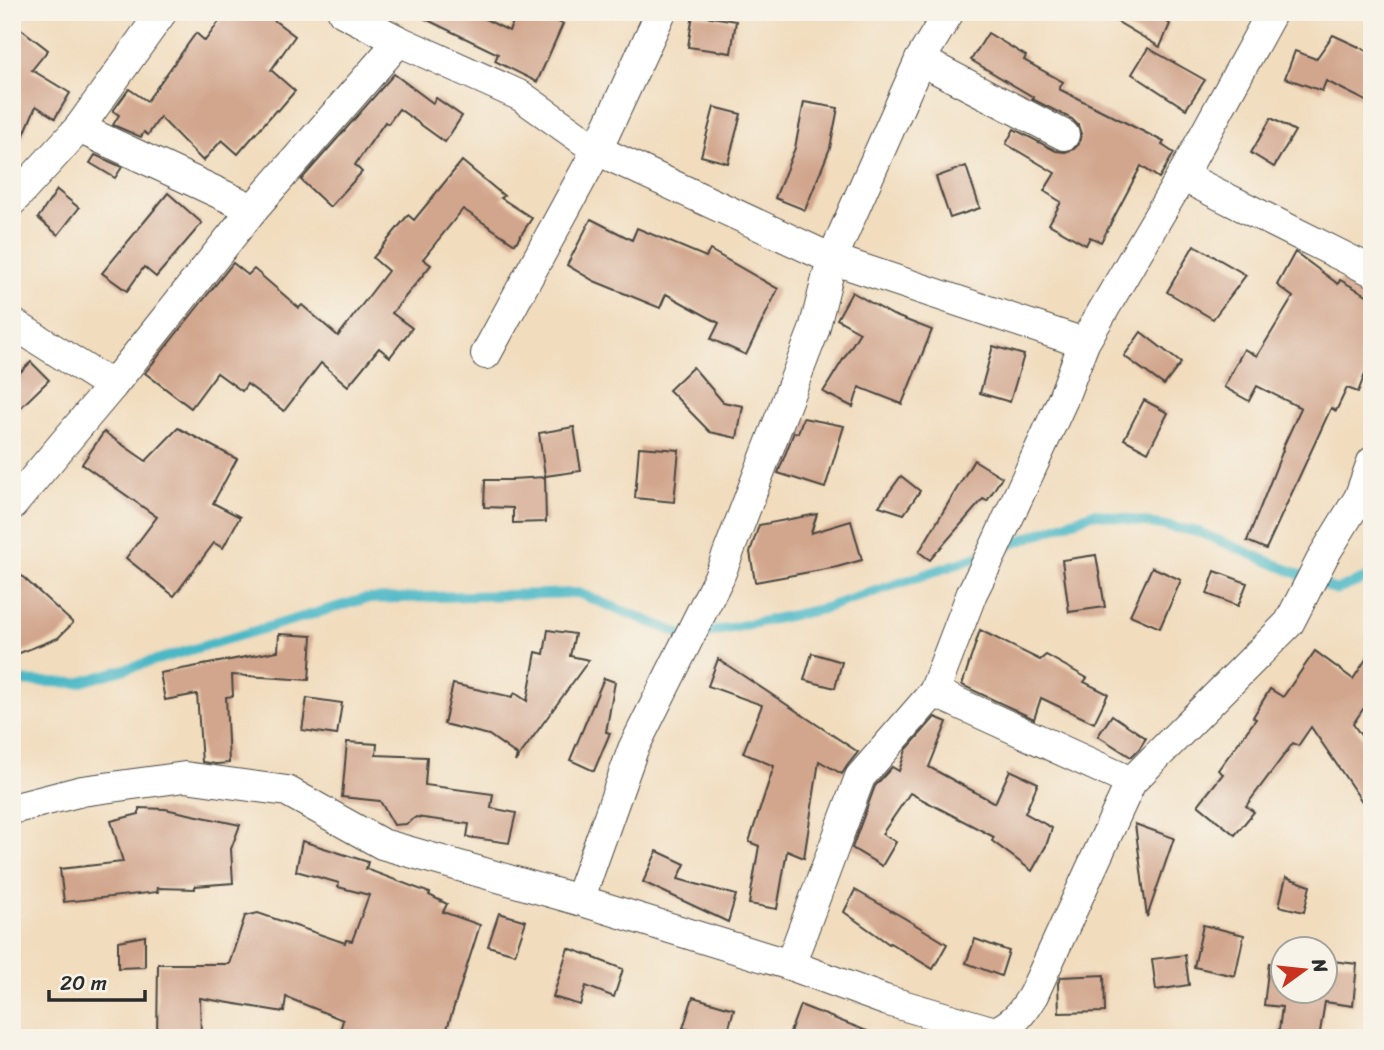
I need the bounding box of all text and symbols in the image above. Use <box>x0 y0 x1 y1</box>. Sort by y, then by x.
north arrow <box>1268 934 1338 1004</box>
text: N <box>1302 954 1338 977</box>
scale bar <box>49 959 145 1003</box>
text: 20 m <box>60 964 107 1002</box>

